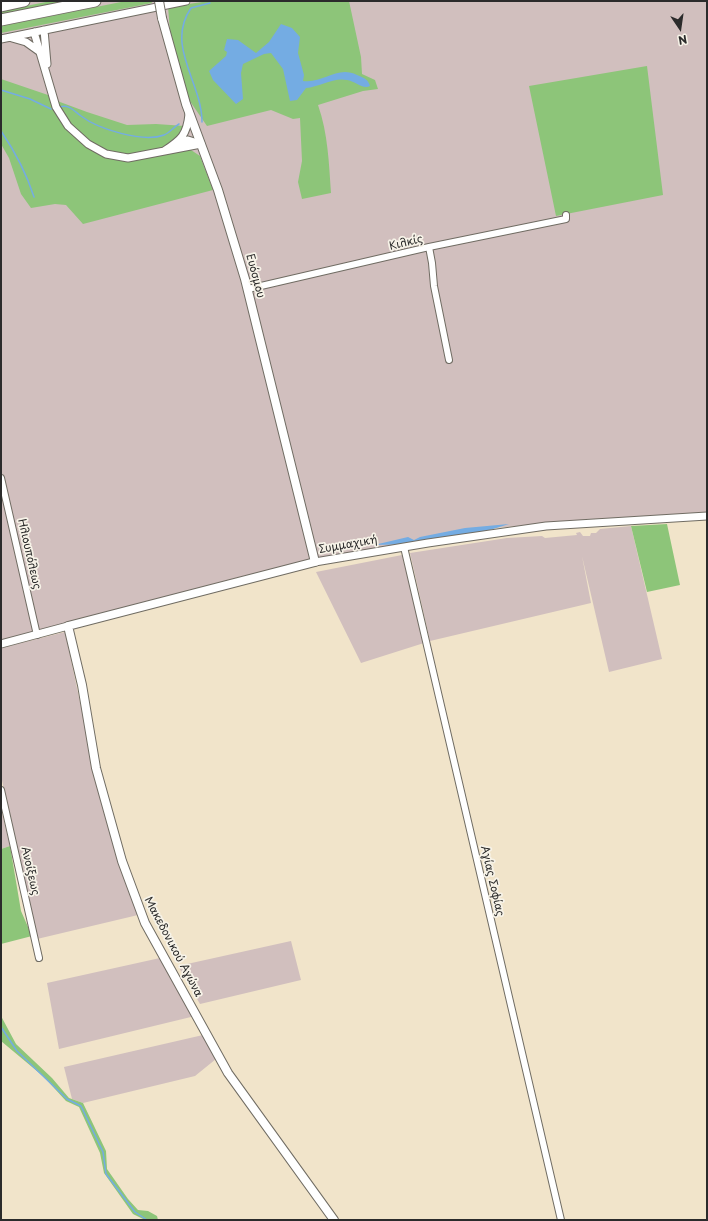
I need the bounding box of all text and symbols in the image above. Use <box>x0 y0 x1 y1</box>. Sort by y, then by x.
north arrow <box>660 8 700 48</box>
text: N <box>677 31 689 49</box>
street label: Κιλκίς <box>388 232 424 254</box>
street label: Ευόσμου <box>243 252 267 300</box>
street label: Ηλιουπόλεως <box>14 518 44 590</box>
street label: Συμμαχική <box>318 533 378 557</box>
street label: Αγίας Σοφίας <box>477 844 507 918</box>
street label: Ανοίξεως <box>18 845 42 897</box>
street label: Μακεδονικού Αγώνα <box>141 895 205 999</box>

